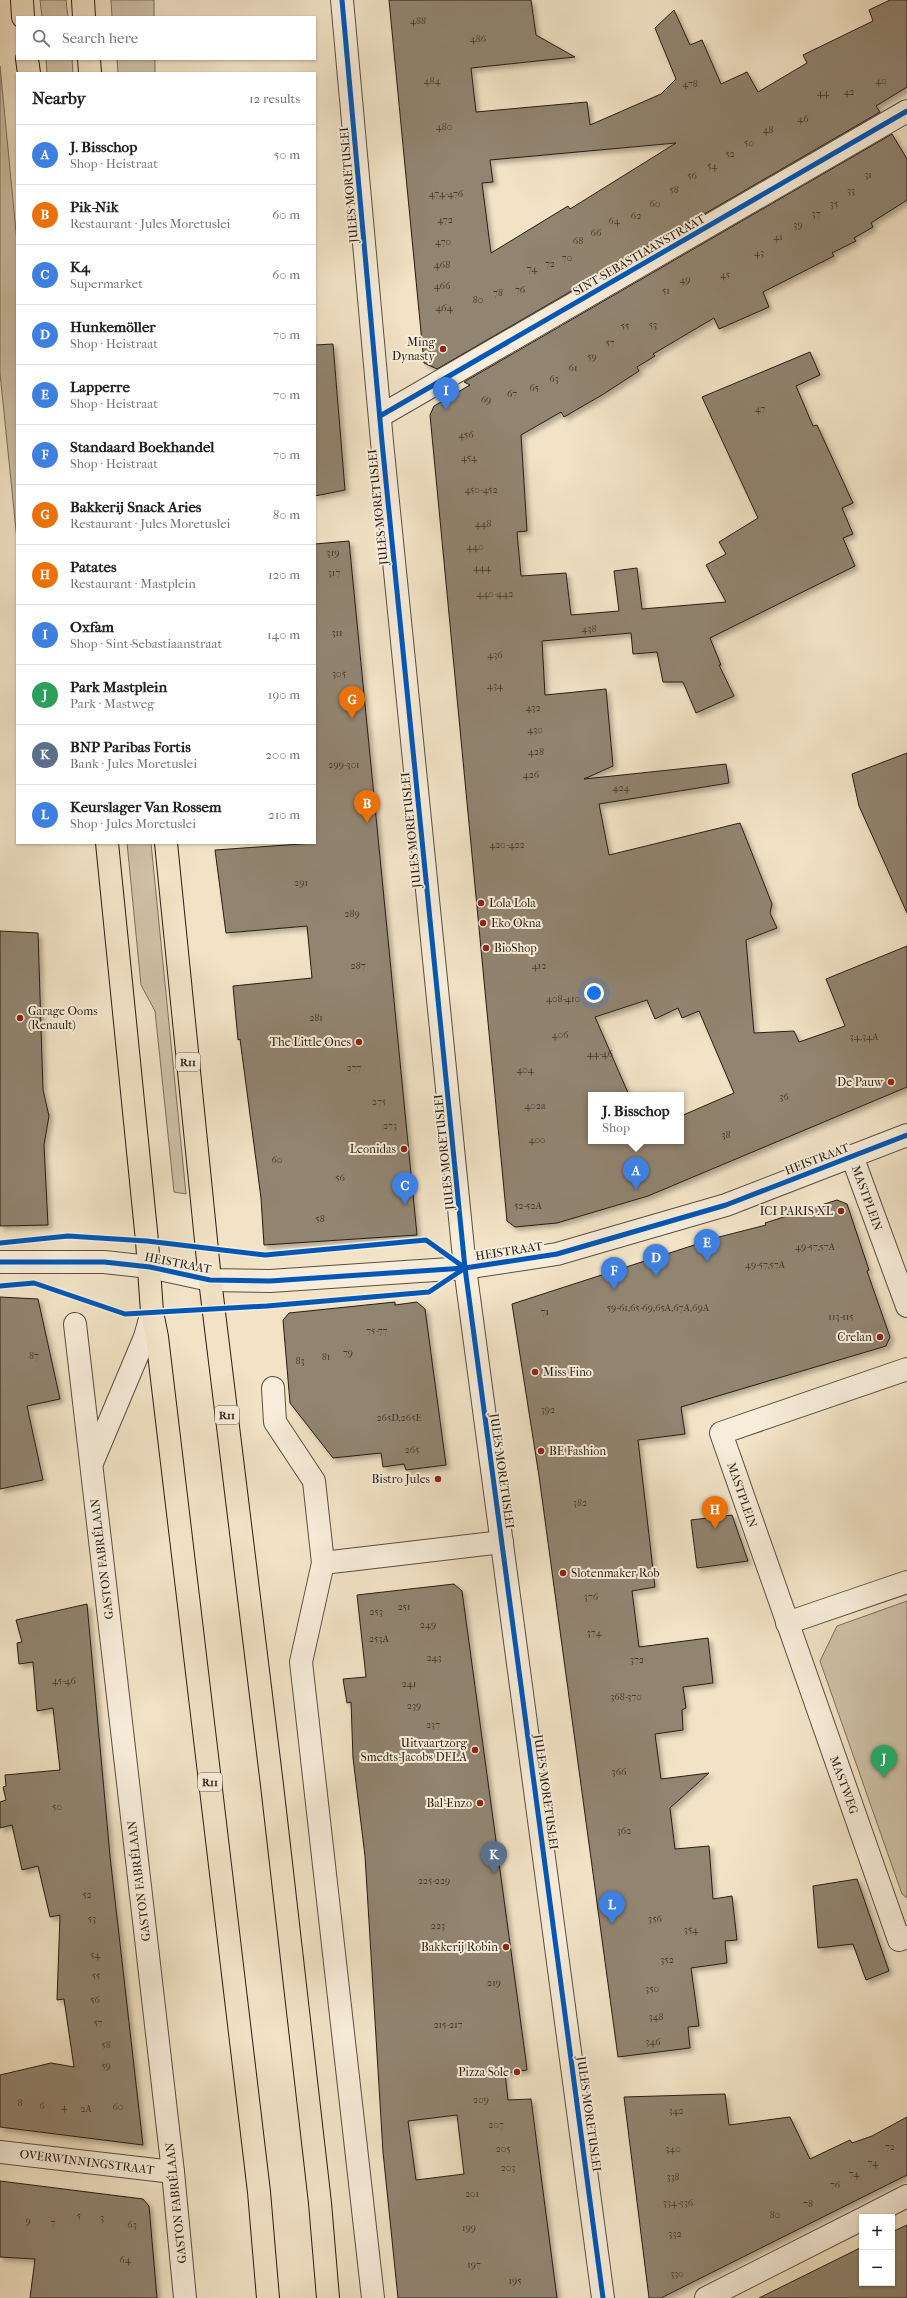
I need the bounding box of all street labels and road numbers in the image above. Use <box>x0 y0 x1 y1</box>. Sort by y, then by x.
street label: JULES MORETUSLEI <box>337 126 361 245</box>
street label: SINT-SEBASTIAANSTRAAT <box>570 211 708 299</box>
street label: JULES MORETUSLEI <box>365 448 391 567</box>
street label: JULES MORETUSLEI <box>398 771 424 890</box>
road number: R11 <box>176 1053 200 1071</box>
street label: JULES MORETUSLEI <box>431 1093 457 1212</box>
street label: HEISTRAAT <box>783 1140 852 1178</box>
street label: MASTPLEIN <box>849 1163 885 1233</box>
street label: HEISTRAAT <box>474 1239 544 1263</box>
street label: HEISTRAAT <box>143 1250 214 1277</box>
road number: R11 <box>215 1406 239 1424</box>
street label: JULES MORETUSLEI <box>487 1411 517 1530</box>
street label: MASTPLEIN <box>724 1460 760 1530</box>
street label: GASTON FABRÉLAAN <box>87 1498 116 1620</box>
street label: JULES MORETUSLEI <box>531 1732 561 1851</box>
street label: MASTWEG <box>827 1754 861 1816</box>
road number: R11 <box>198 1773 222 1791</box>
street label: GASTON FABRÉLAAN <box>124 1820 153 1942</box>
street label: JULES MORETUSLEI <box>574 2054 604 2173</box>
street label: GASTON FABRÉLAAN <box>162 2142 189 2264</box>
street label: OVERWINNINGSTRAAT <box>19 2147 156 2177</box>

